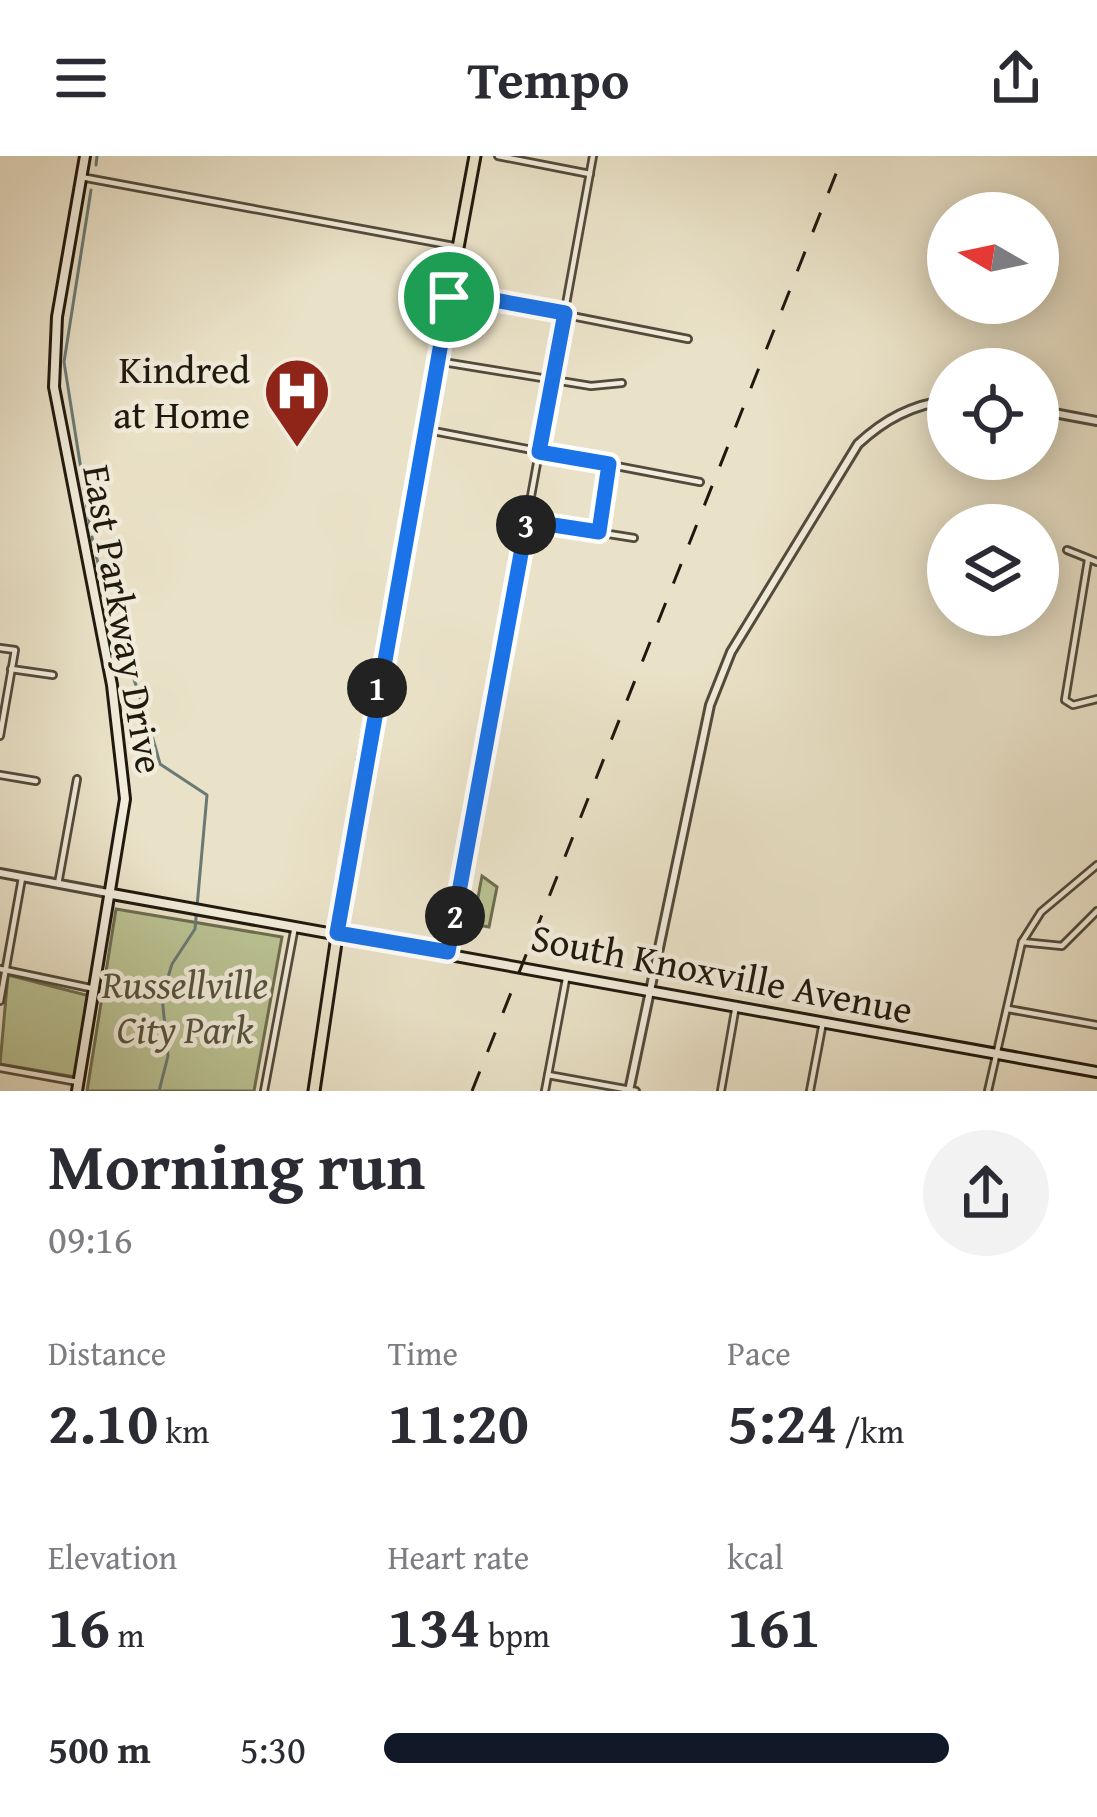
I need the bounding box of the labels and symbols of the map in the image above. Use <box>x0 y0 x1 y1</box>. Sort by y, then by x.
north arrow <box>927 192 1059 324</box>
pin <box>398 246 500 348</box>
place label: Kindred at Home <box>113 340 250 442</box>
hospital icon: Kindred at Home <box>262 356 332 450</box>
street label: East Parkway Drive <box>69 460 180 778</box>
pin: 3 <box>496 495 556 555</box>
pin: 1 <box>347 658 407 718</box>
pin: 2 <box>425 886 485 946</box>
street label: South Knoxville Avenue <box>527 908 918 1037</box>
park label: Russellville City Park <box>101 955 268 1057</box>

